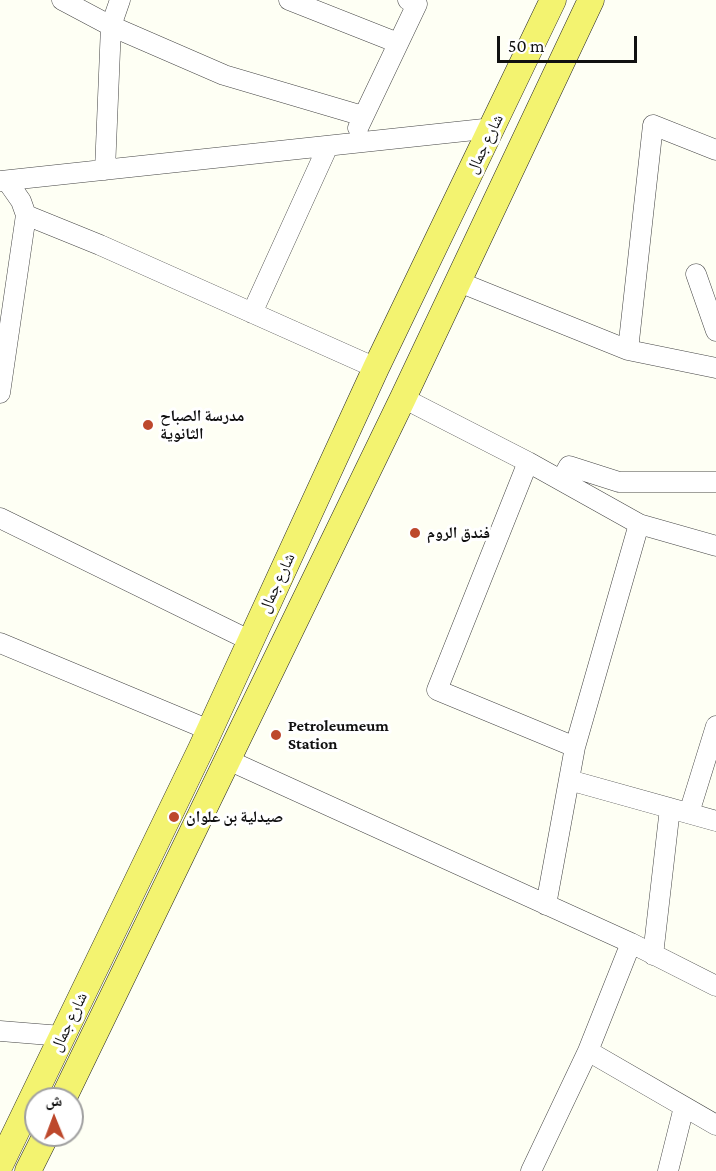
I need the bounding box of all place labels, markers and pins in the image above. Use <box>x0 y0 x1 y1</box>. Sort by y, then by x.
place label: مدرسة الصباح الثانوية <box>160 406 244 444</box>
marker: مدرسة الصباح الثانوية <box>141 418 155 432</box>
place label: فندق الروم <box>427 523 490 543</box>
marker: فندق الروم <box>408 526 422 540</box>
place label: Petroleumeum Station <box>288 716 389 754</box>
marker: Petroleumeum Station <box>269 728 283 742</box>
place label: صيدلية بن علوان <box>186 807 283 827</box>
marker: صيدلية بن علوان <box>167 810 181 824</box>

